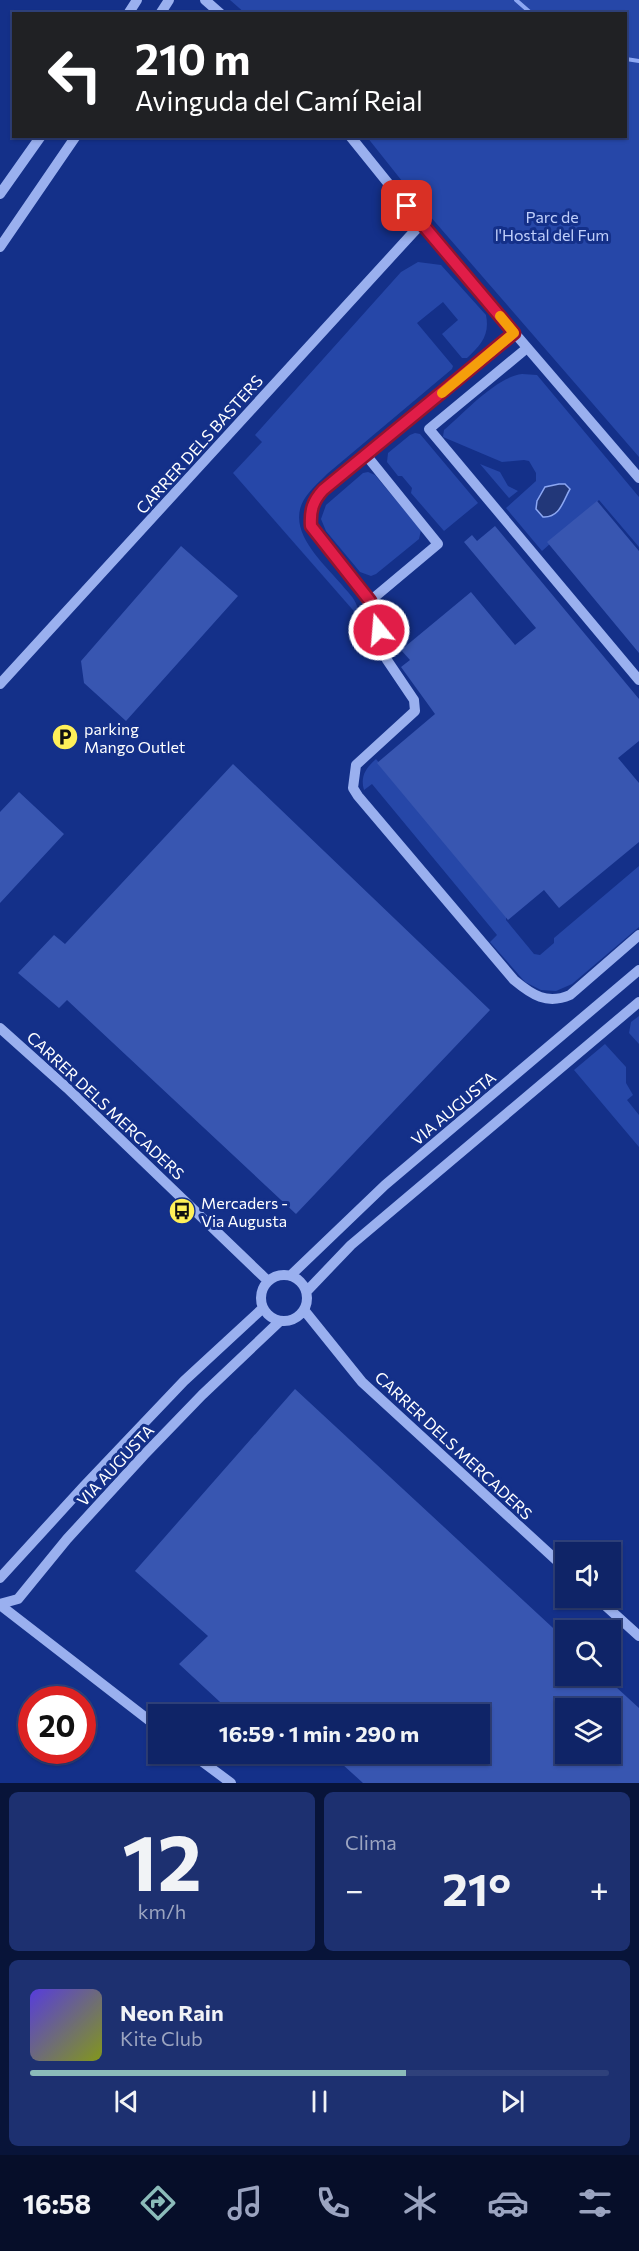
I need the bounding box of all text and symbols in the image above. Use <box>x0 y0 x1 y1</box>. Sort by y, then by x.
text: 210 m <box>135 32 250 84</box>
icon: left <box>36 36 114 114</box>
text: Avinguda del Camí Reial <box>135 84 423 117</box>
pin <box>381 180 432 231</box>
icon: arrive <box>390 189 423 222</box>
park label: Parc de l'Hostal del Fum <box>495 207 609 244</box>
street label: CARRER DELS BASTERS <box>132 371 266 517</box>
position arrow <box>347 598 411 662</box>
place label: parking Mango Outlet <box>84 719 186 756</box>
parking icon: parking Mango Outlet <box>50 722 80 752</box>
street label: CARRER DELS MERCADERS <box>23 1027 189 1183</box>
street label: VIA AUGUSTA <box>407 1067 499 1149</box>
place label: Mercaders - Via Augusta <box>201 1193 288 1230</box>
bus stop icon: Mercaders - Via Augusta <box>167 1196 197 1226</box>
street label: CARRER DELS MERCADERS <box>371 1367 537 1523</box>
street label: VIA AUGUSTA <box>72 1420 158 1510</box>
map controls <box>555 1542 621 1764</box>
button: sound <box>555 1542 621 1608</box>
button: search <box>555 1620 621 1686</box>
speed limit sign: 20 <box>18 1686 96 1764</box>
button: layers <box>555 1698 621 1764</box>
text: 16:59 · 1 min · 290 m <box>219 1720 419 1747</box>
text: 12 <box>122 1812 202 1907</box>
text: Clima <box>345 1830 397 1854</box>
text: 21° <box>442 1860 511 1915</box>
text: − <box>345 1868 364 1909</box>
text: + <box>590 1868 609 1909</box>
text: km/h <box>138 1899 186 1923</box>
text: Neon Rain <box>120 1999 224 2026</box>
text: Kite Club <box>120 2026 203 2050</box>
icon: previous <box>110 2085 143 2118</box>
icon: pause <box>303 2085 336 2118</box>
icon: next <box>496 2085 529 2118</box>
icon: directions <box>137 2182 179 2224</box>
icon: music <box>224 2182 266 2224</box>
icon: phone <box>312 2182 354 2224</box>
icon: climate <box>399 2182 441 2224</box>
icon: car <box>487 2182 529 2224</box>
icon: filters <box>574 2182 616 2224</box>
text: 16:58 <box>23 2187 91 2220</box>

